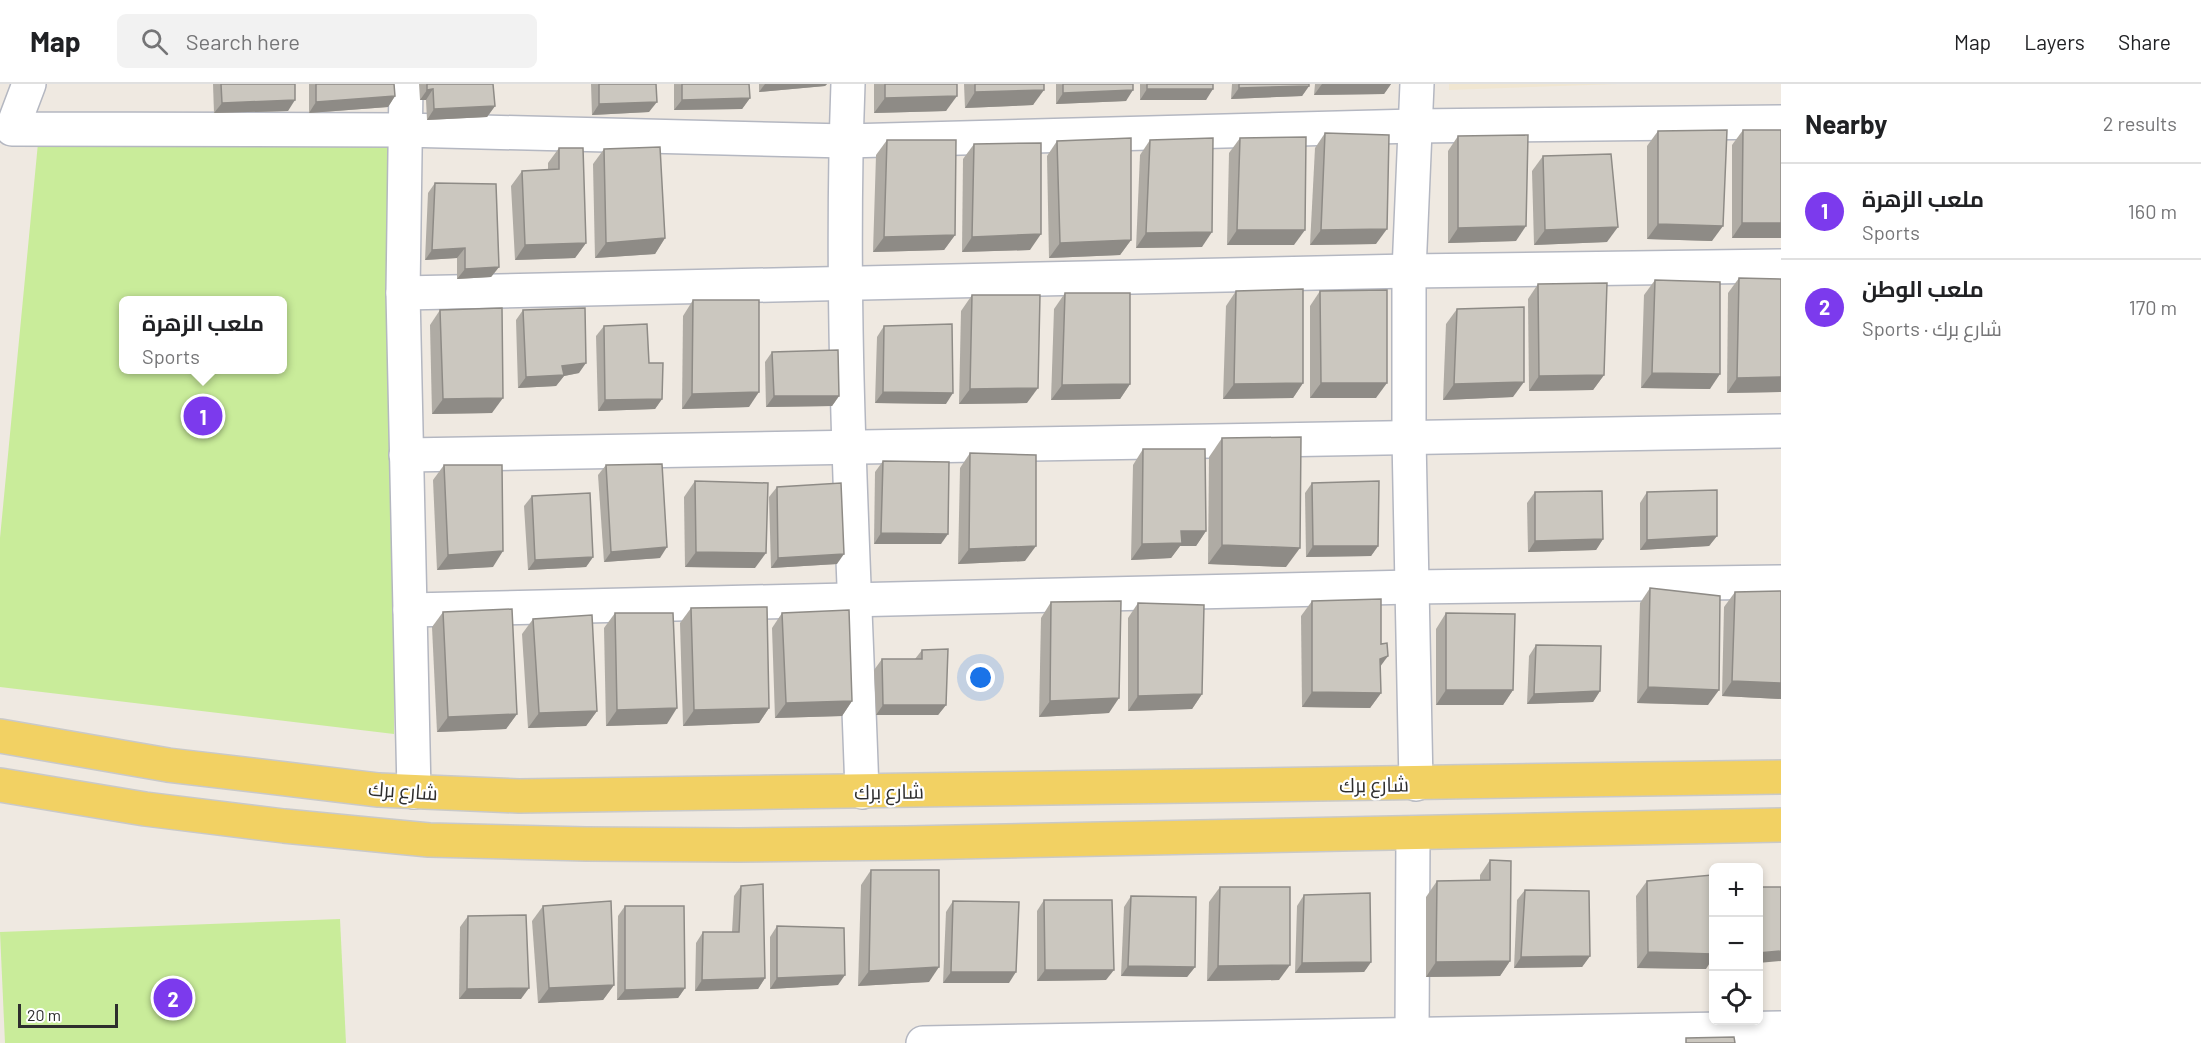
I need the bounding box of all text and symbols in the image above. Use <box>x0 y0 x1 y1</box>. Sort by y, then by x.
search box <box>117 14 537 68</box>
text: Map <box>30 24 81 58</box>
icon: search <box>138 25 171 58</box>
text: Search here <box>186 28 300 54</box>
text: Map <box>1954 29 1991 54</box>
text: Layers <box>2024 29 2085 54</box>
text: Share <box>2118 29 2171 54</box>
text: Nearby <box>1805 108 1887 139</box>
text: 2 results <box>2103 111 2177 135</box>
text: ملعب الزهرة <box>1862 185 1984 211</box>
text: 1 <box>1821 199 1828 223</box>
text: 160 m <box>2128 199 2177 223</box>
text: Sports <box>1862 220 1920 244</box>
text: ملعب الوطن <box>1862 275 1984 301</box>
text: 2 <box>1819 295 1830 319</box>
text: 170 m <box>2129 295 2177 319</box>
popup <box>119 296 287 374</box>
text: ملعب الزهرة <box>142 309 264 335</box>
text: Sports · شارع برك <box>1862 316 2002 340</box>
text: Sports <box>142 344 200 368</box>
pin: 1 <box>184 394 222 438</box>
your location <box>966 663 995 692</box>
street label: شارع برك <box>1339 771 1409 800</box>
street label: شارع برك <box>367 776 439 807</box>
street label: شارع برك <box>854 778 924 807</box>
map controls <box>1709 863 1763 1025</box>
button: + <box>1709 863 1763 917</box>
button: − <box>1709 917 1763 971</box>
button: locate <box>1709 971 1763 1025</box>
pin: 2 <box>154 976 192 1020</box>
scale bar <box>18 1001 118 1028</box>
text: 20 m <box>27 1005 61 1024</box>

